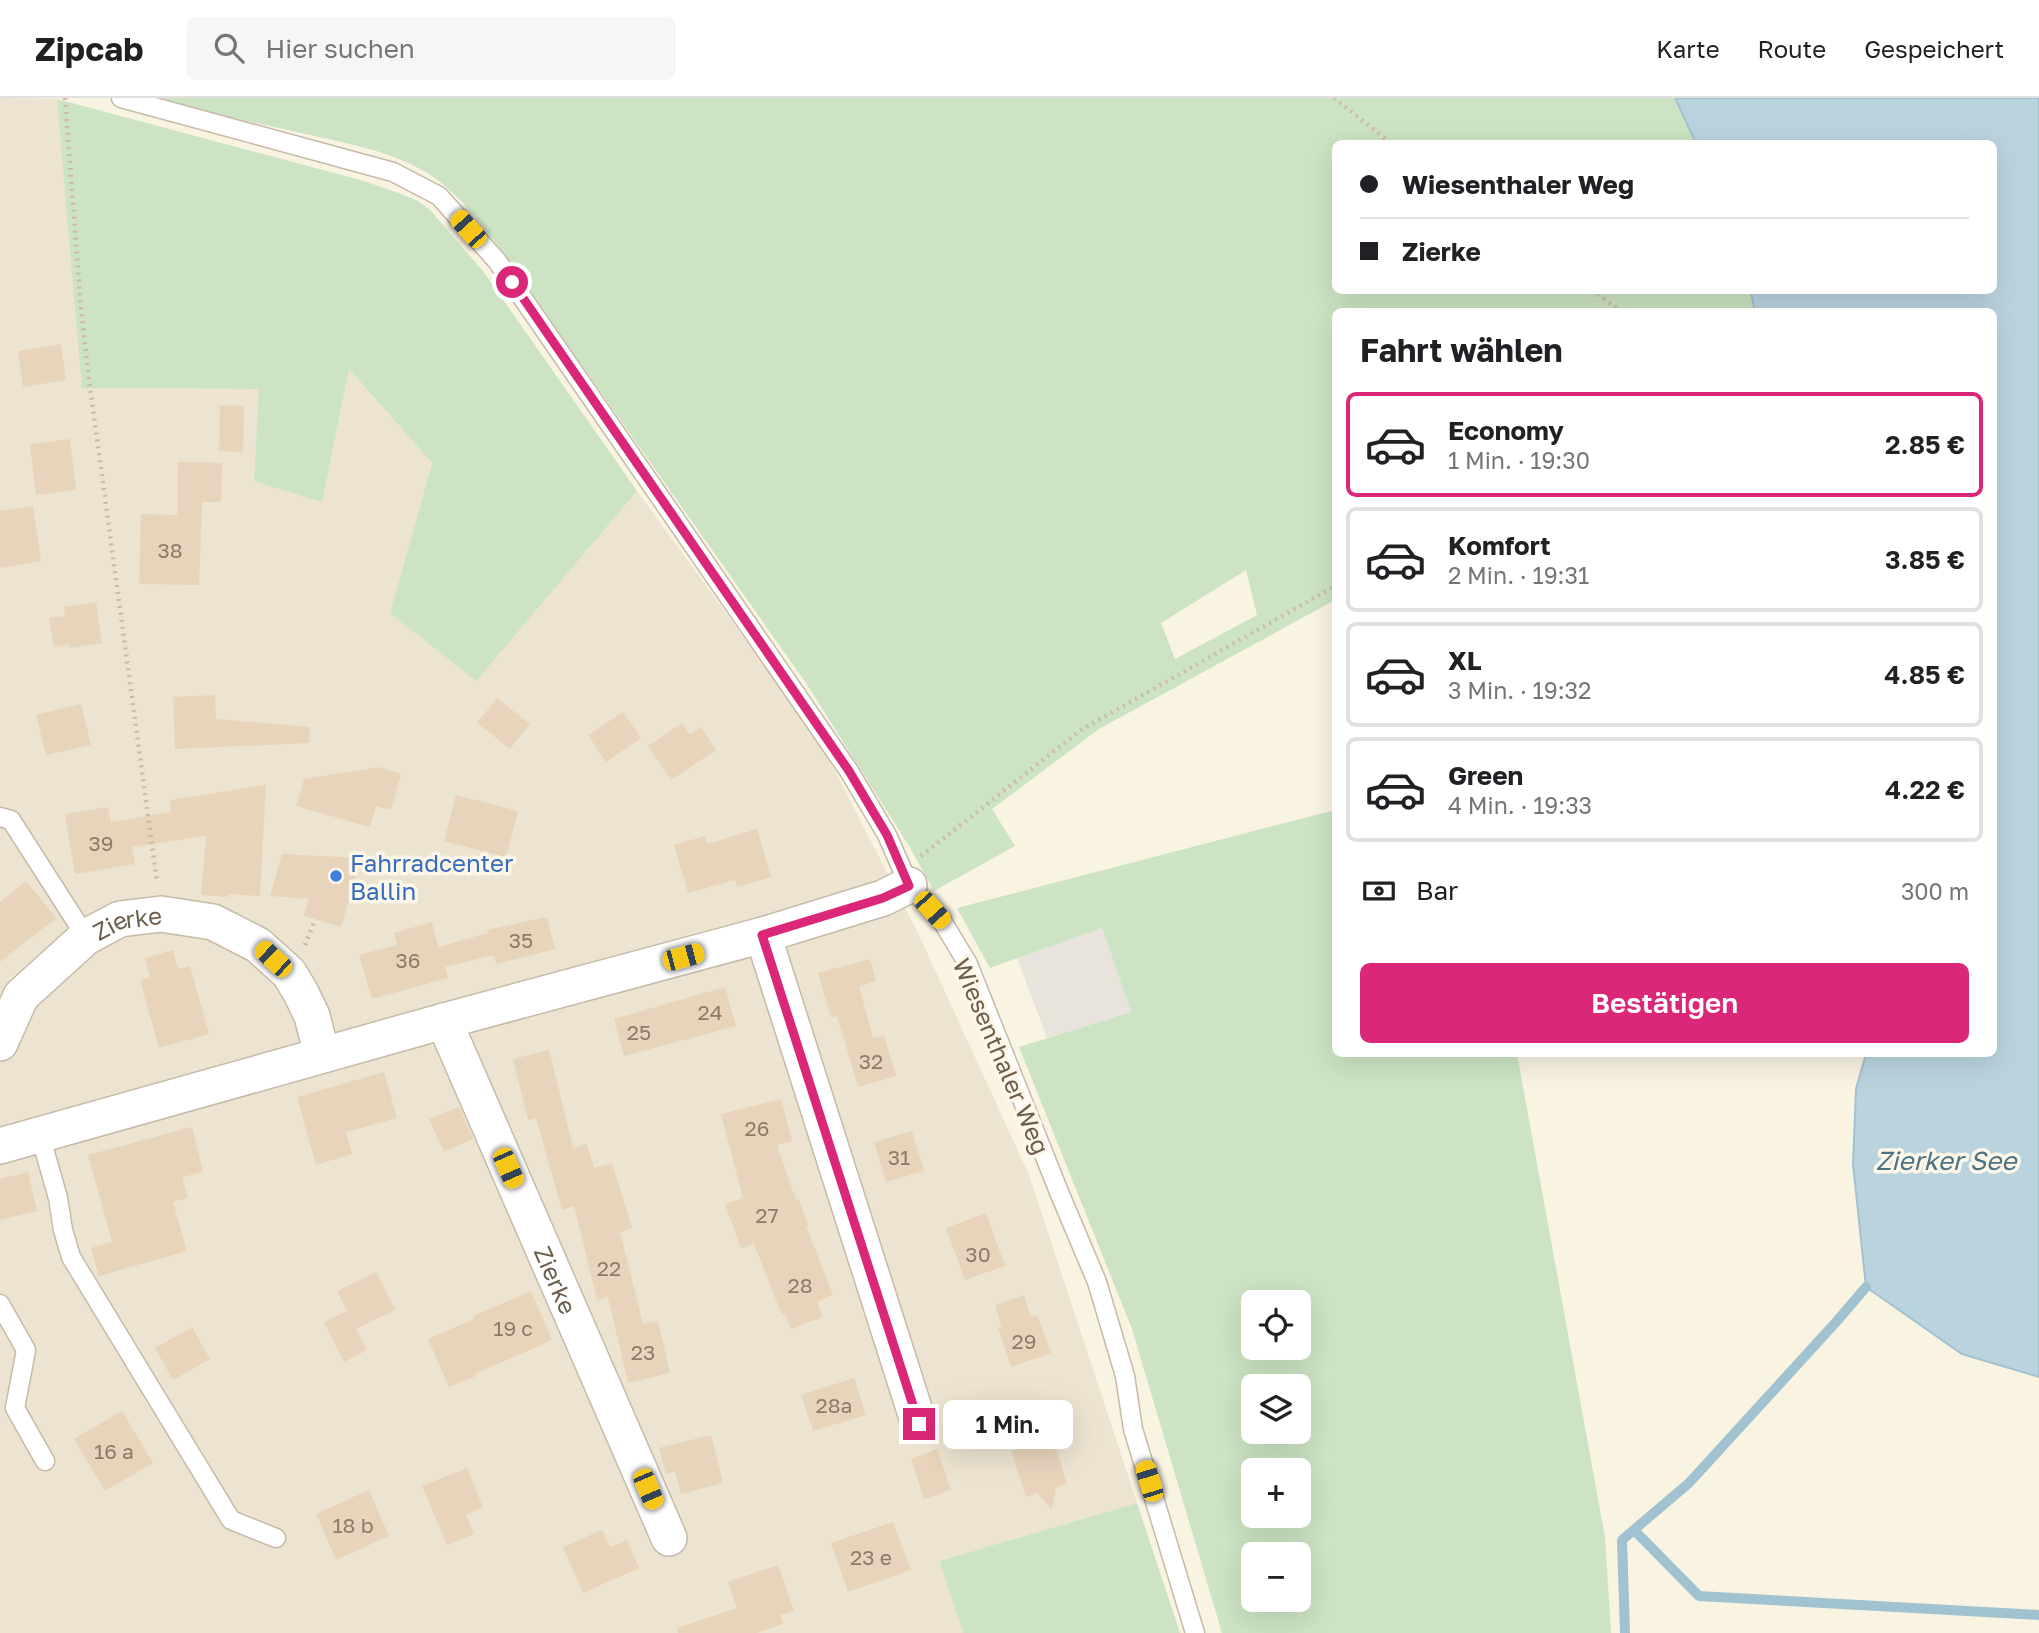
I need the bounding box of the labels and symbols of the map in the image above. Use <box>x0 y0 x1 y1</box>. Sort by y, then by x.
car <box>447 206 490 252</box>
route start <box>496 266 528 298</box>
house number: 38 <box>157 537 183 563</box>
house number: 39 <box>89 830 114 856</box>
place label: Fahrradcenter Ballin <box>350 848 513 905</box>
marker: Fahrradcenter Ballin <box>328 868 344 884</box>
car <box>911 887 954 933</box>
street label: Zierke <box>87 900 163 946</box>
house number: 35 <box>509 927 533 953</box>
car <box>251 937 296 981</box>
car <box>660 941 707 973</box>
house number: 36 <box>396 947 421 973</box>
street label: Wiesenthaler Weg <box>948 954 1056 1158</box>
house number: 24 <box>698 999 723 1025</box>
house number: 25 <box>627 1019 651 1045</box>
house number: 32 <box>859 1048 883 1074</box>
house number: 26 <box>745 1115 769 1141</box>
house number: 31 <box>888 1144 910 1170</box>
car <box>490 1145 527 1191</box>
water label: Zierker See <box>1876 1145 2018 1176</box>
house number: 27 <box>755 1202 779 1228</box>
street label: Zierke <box>529 1241 584 1318</box>
house number: 30 <box>965 1241 991 1267</box>
house number: 22 <box>597 1255 621 1281</box>
house number: 28 <box>788 1272 813 1298</box>
house number: 19 c <box>493 1315 533 1341</box>
house number: 29 <box>1012 1328 1036 1354</box>
house number: 23 <box>631 1339 655 1365</box>
house number: 28a <box>816 1392 852 1418</box>
callout: 1 Min. <box>944 1400 1073 1448</box>
route end <box>903 1408 935 1440</box>
house number: 16 a <box>94 1438 134 1464</box>
car <box>1133 1458 1166 1504</box>
car <box>631 1466 666 1512</box>
house number: 18 b <box>332 1512 374 1538</box>
house number: 23 e <box>850 1544 892 1570</box>

